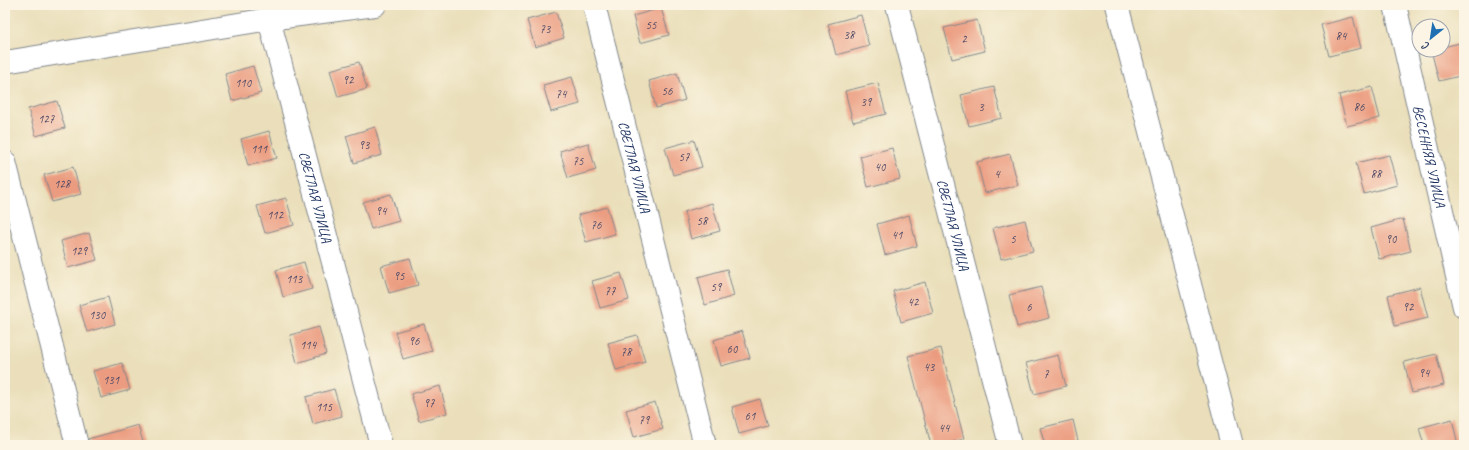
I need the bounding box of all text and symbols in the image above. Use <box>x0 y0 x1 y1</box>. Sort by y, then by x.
house number: 55 <box>646 17 657 33</box>
north arrow <box>1411 18 1451 58</box>
house number: 73 <box>540 21 552 37</box>
house number: 38 <box>844 27 856 43</box>
house number: 84 <box>1336 28 1348 44</box>
house number: 2 <box>961 31 968 47</box>
text: С <box>1419 38 1432 54</box>
house number: 92 <box>343 72 355 88</box>
house number: 110 <box>235 75 253 91</box>
house number: 56 <box>662 83 673 99</box>
house number: 74 <box>556 86 568 102</box>
house number: 39 <box>861 94 873 110</box>
house number: 3 <box>978 99 985 115</box>
house number: 86 <box>1354 99 1365 115</box>
street label: ВЕСЕННЯЯ УЛИЦА <box>1410 104 1450 210</box>
house number: 127 <box>38 111 55 127</box>
street label: СВЕТЛАЯ УЛИЦА <box>615 119 655 215</box>
house number: 93 <box>359 137 371 153</box>
house number: 111 <box>251 141 268 157</box>
house number: 57 <box>679 149 690 165</box>
street label: СВЕТЛАЯ УЛИЦА <box>296 150 336 245</box>
house number: 75 <box>573 153 584 169</box>
house number: 40 <box>875 159 887 175</box>
house number: 4 <box>994 166 1001 182</box>
house number: 88 <box>1371 166 1383 182</box>
house number: 128 <box>54 176 72 192</box>
street label: СВЕТЛАЯ УЛИЦА <box>934 177 974 273</box>
house number: 94 <box>376 203 388 219</box>
house number: 112 <box>267 207 285 223</box>
house number: 58 <box>697 213 709 229</box>
house number: 76 <box>591 217 602 233</box>
house number: 41 <box>892 227 903 243</box>
house number: 5 <box>1010 231 1016 247</box>
house number: 90 <box>1386 231 1398 247</box>
house number: 129 <box>71 243 89 259</box>
house number: 95 <box>394 268 405 284</box>
house number: 113 <box>286 271 304 287</box>
house number: 59 <box>711 279 723 295</box>
house number: 77 <box>605 283 616 299</box>
house number: 42 <box>908 294 920 310</box>
house number: 6 <box>1026 299 1032 315</box>
house number: 92 <box>1403 299 1415 315</box>
house number: 130 <box>89 307 107 323</box>
house number: 96 <box>409 333 420 349</box>
house number: 114 <box>300 337 318 353</box>
house number: 60 <box>727 341 739 357</box>
house number: 78 <box>621 344 633 360</box>
house number: 43 <box>924 359 936 375</box>
house number: 94 <box>1419 365 1431 381</box>
house number: 7 <box>1043 366 1049 382</box>
house number: 131 <box>103 372 120 388</box>
house number: 97 <box>424 395 435 411</box>
house number: 115 <box>316 399 333 415</box>
house number: 61 <box>745 408 756 424</box>
house number: 79 <box>639 412 651 428</box>
house number: 44 <box>939 420 951 436</box>

